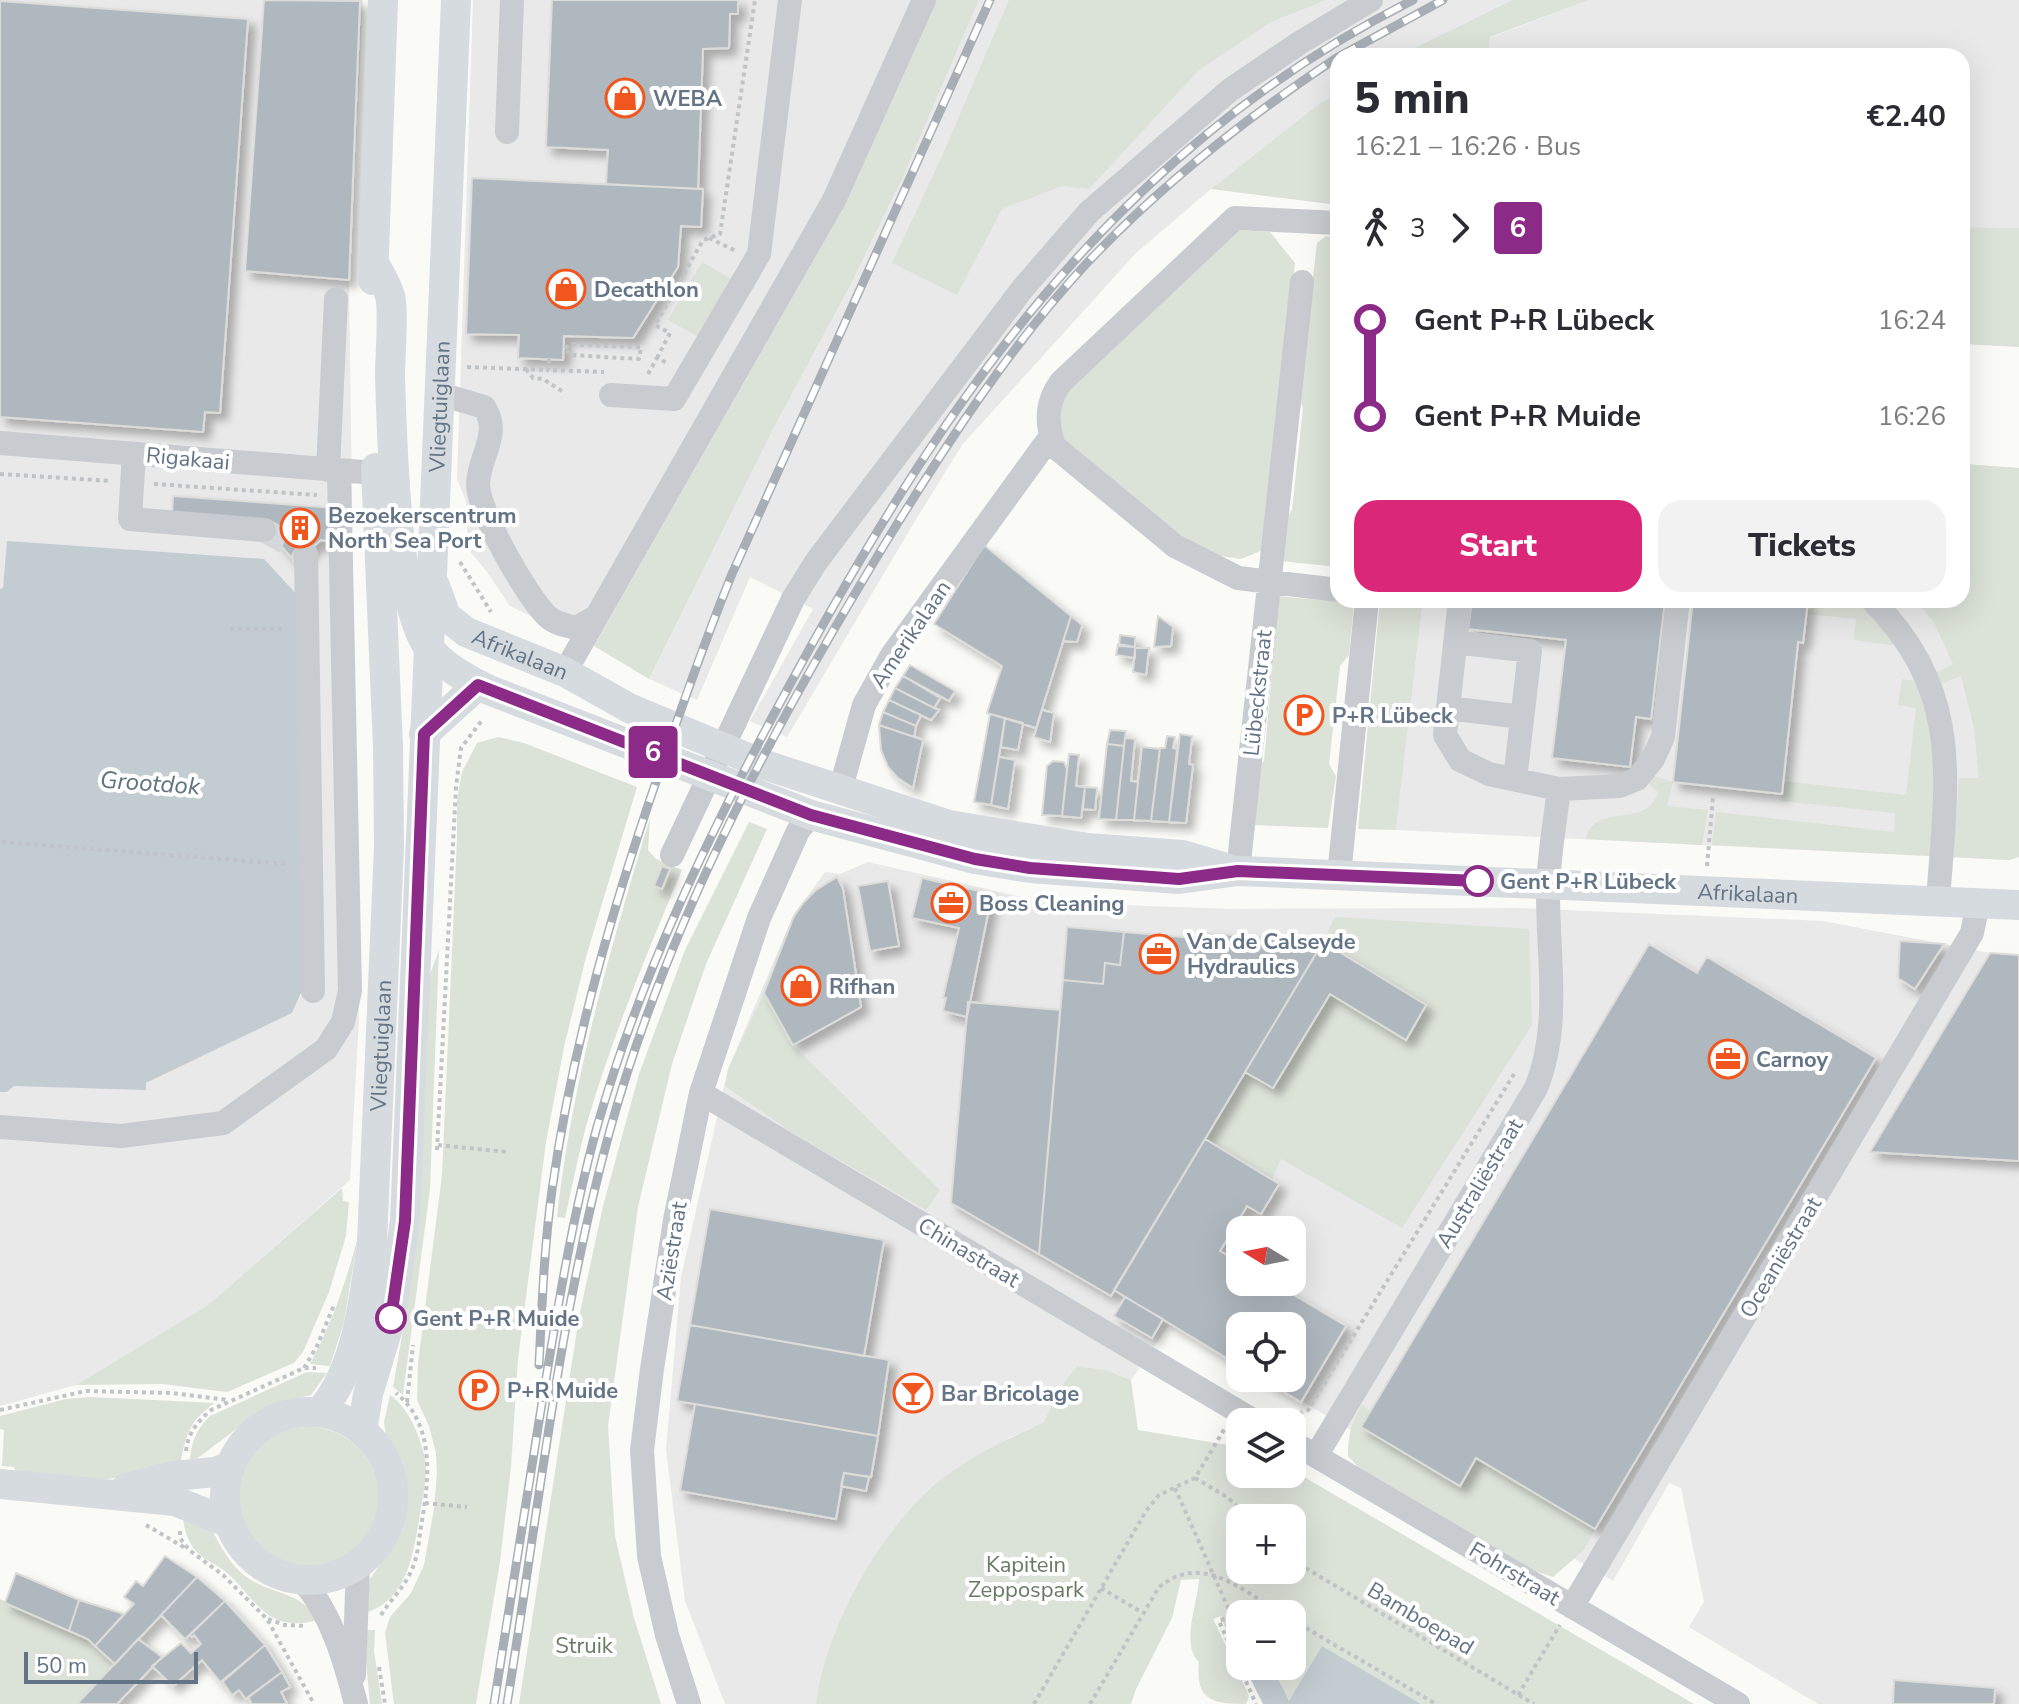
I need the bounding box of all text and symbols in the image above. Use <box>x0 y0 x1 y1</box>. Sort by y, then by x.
text: 5 min <box>1354 69 1470 129</box>
shop icon: WEBA <box>604 77 646 119</box>
place label: WEBA <box>653 84 723 114</box>
text: €2.40 <box>1867 96 1946 137</box>
text: 16:21 – 16:26 · Bus <box>1354 129 1581 164</box>
icon: walk <box>1354 206 1398 250</box>
icon: forward <box>1438 206 1482 250</box>
text: 6 <box>1510 209 1526 247</box>
text: 3 <box>1410 211 1426 246</box>
shop icon: Decathlon <box>545 268 587 310</box>
place label: Decathlon <box>594 275 699 305</box>
text: Gent P+R Lübeck <box>1414 300 1654 341</box>
text: 16:24 <box>1878 303 1946 338</box>
street label: Vliegtuiglaan <box>422 340 458 474</box>
text: Gent P+R Muide <box>1414 396 1641 437</box>
text: 16:26 <box>1878 399 1946 434</box>
street label: Rigakaai <box>145 440 231 478</box>
button: Start <box>1354 500 1642 592</box>
button: Tickets <box>1658 500 1946 592</box>
place label: Bezoekerscentrum North Sea Port <box>328 501 517 556</box>
building icon: Bezoekerscentrum North Sea Port <box>279 507 321 549</box>
street label: Amerikalaan <box>864 575 958 695</box>
street label: Afrikalaan <box>467 622 572 688</box>
street label: Lübeckstraat <box>1236 628 1280 758</box>
parking icon: P+R Lübeck <box>1283 694 1325 736</box>
place label: P+R Lübeck <box>1332 701 1454 731</box>
line badge: 6 <box>627 726 679 778</box>
text: 6 <box>645 733 661 771</box>
water label: Grootdok <box>99 764 202 803</box>
marker: Gent P+R Lübeck <box>1463 866 1493 896</box>
place label: Gent P+R Lübeck <box>1500 867 1677 897</box>
street label: Afrikalaan <box>1697 877 1799 911</box>
office icon: Boss Cleaning <box>930 882 972 924</box>
place label: Boss Cleaning <box>979 889 1125 919</box>
place label: Van de Calseyde Hydraulics <box>1186 927 1356 982</box>
office icon: Van de Calseyde Hydraulics <box>1138 933 1180 975</box>
shop icon: Rifhan <box>780 965 822 1007</box>
place label: Rifhan <box>829 972 895 1002</box>
street label: Vliegtuiglaan <box>364 979 399 1113</box>
office icon: Carnoy <box>1707 1038 1749 1080</box>
place label: Carnoy <box>1756 1045 1829 1075</box>
street label: Australiëstraat <box>1429 1113 1531 1254</box>
street label: Oceaniëstraat <box>1733 1191 1829 1324</box>
street label: Aziëstraat <box>649 1199 695 1303</box>
street label: Chinastraat <box>912 1211 1025 1295</box>
north arrow <box>1226 1216 1306 1296</box>
map controls <box>1226 1216 1306 1680</box>
marker: Gent P+R Muide <box>376 1303 406 1333</box>
place label: Gent P+R Muide <box>413 1304 580 1334</box>
button: locate <box>1226 1312 1306 1392</box>
parking icon: P+R Muide <box>458 1369 500 1411</box>
bar icon: Bar Bricolage <box>892 1372 934 1414</box>
place label: P+R Muide <box>507 1376 618 1406</box>
place label: Bar Bricolage <box>941 1379 1079 1409</box>
button: layers <box>1226 1408 1306 1488</box>
button: + <box>1226 1504 1306 1584</box>
street label: Fohrstraat <box>1463 1535 1566 1613</box>
park label: Kapitein Zeppospark <box>968 1550 1085 1605</box>
street label: Bamboepad <box>1362 1575 1479 1662</box>
button: − <box>1226 1600 1306 1680</box>
park label: Struik <box>555 1631 614 1661</box>
scale bar <box>24 1648 198 1684</box>
text: 50 m <box>36 1651 87 1681</box>

